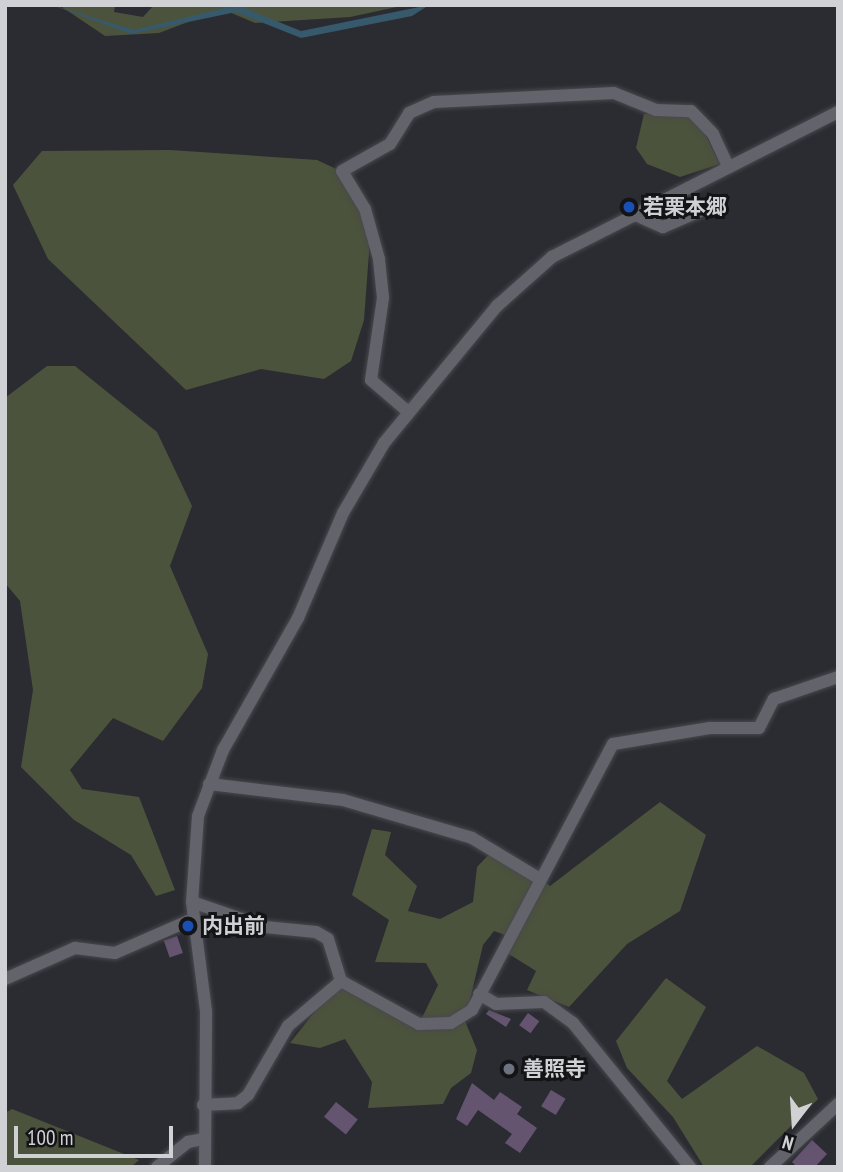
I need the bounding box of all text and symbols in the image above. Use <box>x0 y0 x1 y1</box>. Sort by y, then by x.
place label: 若栗本郷 <box>643 194 727 220</box>
marker: 若栗本郷 <box>621 199 637 215</box>
place label: 内出前 <box>202 913 265 939</box>
marker: 内出前 <box>180 918 196 934</box>
place label: 善照寺 <box>523 1056 586 1082</box>
marker: 善照寺 <box>501 1061 517 1077</box>
north arrow <box>759 1088 829 1158</box>
scale bar <box>18 1112 177 1156</box>
text: 100 m <box>27 1124 73 1151</box>
text: N <box>779 1130 796 1156</box>

